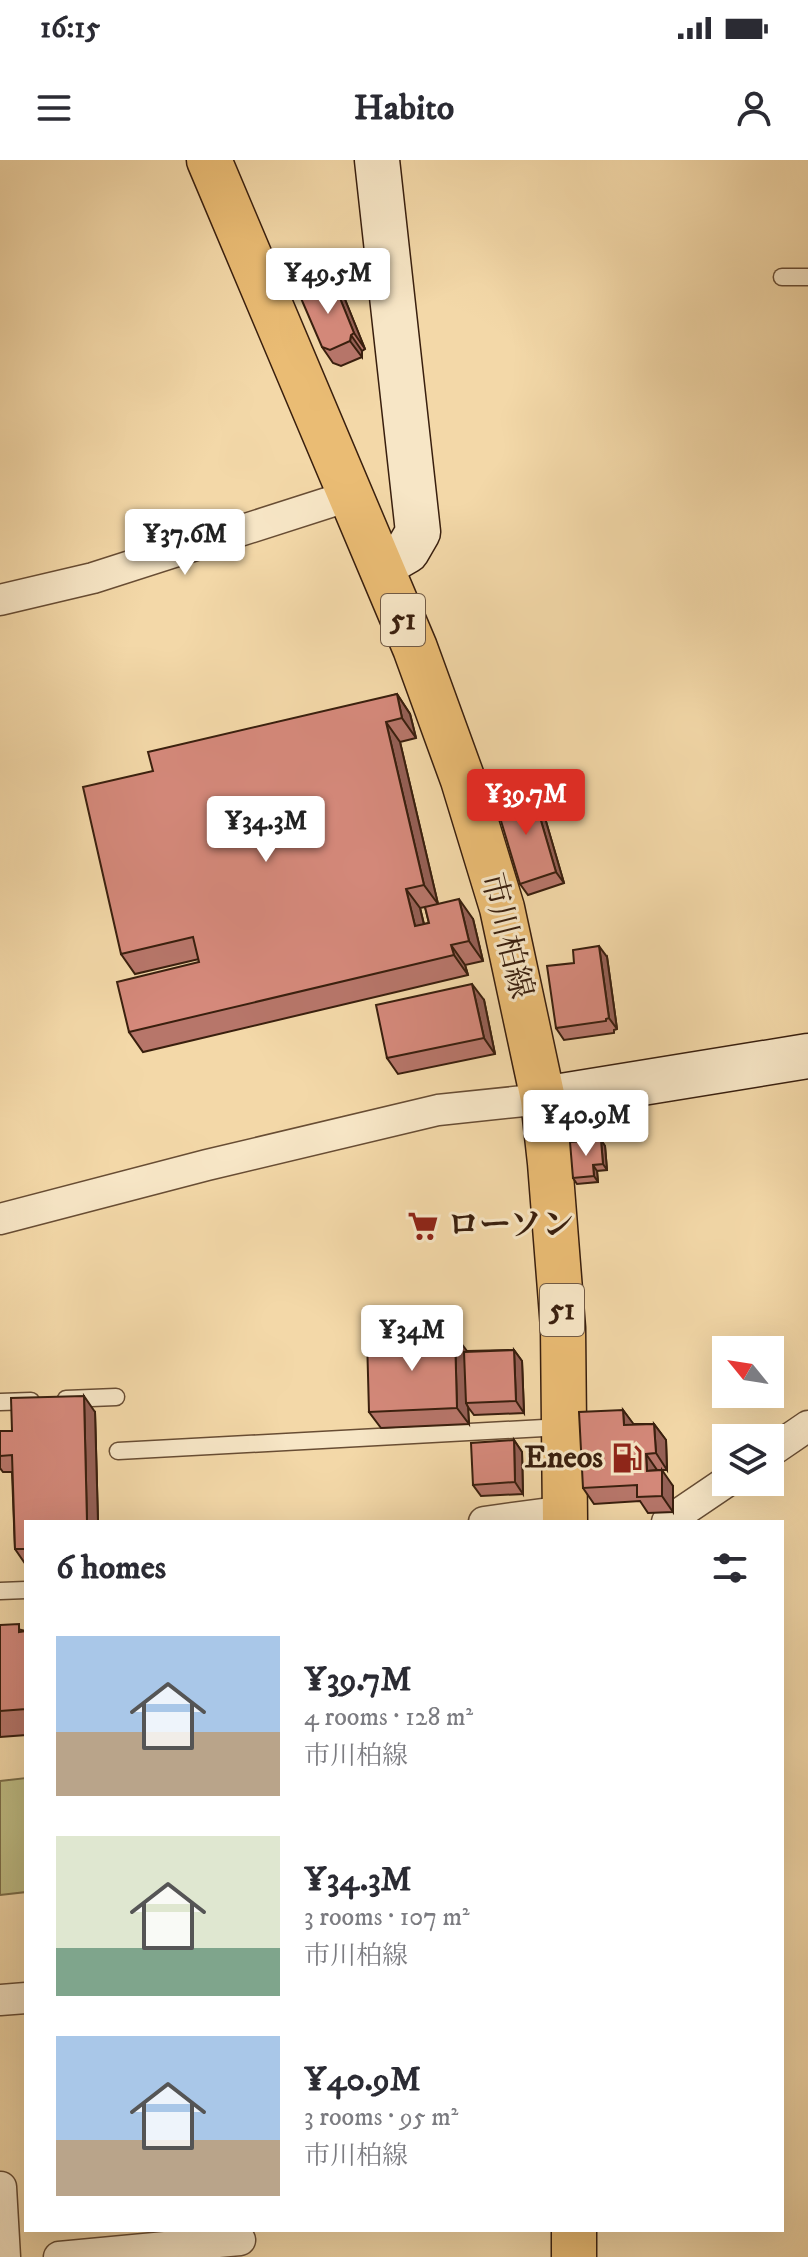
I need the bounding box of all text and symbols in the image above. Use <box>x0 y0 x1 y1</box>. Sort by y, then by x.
text: 16:15 <box>40 10 100 47</box>
icon: menu <box>32 86 76 130</box>
text: Habito <box>354 86 454 131</box>
icon: person <box>732 86 776 130</box>
pin: ¥49.5M <box>263 248 393 316</box>
text: ¥49.5M <box>284 257 372 290</box>
pin: ¥37.6M <box>120 509 250 577</box>
text: ¥37.6M <box>143 518 227 551</box>
road number: 51 <box>381 594 425 646</box>
pin: ¥39.7M <box>461 769 591 837</box>
text: ¥39.7M <box>485 778 567 811</box>
pin: ¥34.3M <box>201 796 331 864</box>
text: ¥34.3M <box>225 805 307 838</box>
street label: 市川柏線 <box>471 869 541 1003</box>
pin: ¥40.9M <box>521 1090 651 1158</box>
text: ¥40.9M <box>541 1099 631 1132</box>
place label: ローソン <box>447 1206 574 1246</box>
supermarket icon: ローソン <box>406 1209 440 1243</box>
road number: 51 <box>540 1284 584 1336</box>
pin: ¥34M <box>365 1305 459 1373</box>
text: ¥34M <box>379 1314 445 1347</box>
north arrow <box>712 1336 784 1408</box>
map controls <box>712 1336 784 1496</box>
button: layers <box>712 1424 784 1496</box>
place label: Eneos <box>524 1438 603 1478</box>
fuel station icon: Eneos <box>610 1441 644 1475</box>
icon: filters <box>708 1546 752 1590</box>
text: 6 homes <box>56 1547 166 1589</box>
text: ¥39.7M <box>304 1659 411 1701</box>
icon: home <box>120 1668 216 1764</box>
text: 4 rooms · 128 m² <box>304 1701 473 1734</box>
text: 市川柏線 <box>304 1740 408 1773</box>
text: ¥34.3M <box>304 1859 412 1901</box>
icon: home <box>120 1868 216 1964</box>
text: 3 rooms · 107 m² <box>304 1901 470 1934</box>
text: 市川柏線 <box>304 1940 408 1973</box>
text: ¥40.9M <box>304 2059 421 2101</box>
icon: home <box>120 2068 216 2164</box>
text: 3 rooms · 95 m² <box>304 2101 459 2134</box>
text: 市川柏線 <box>304 2140 408 2173</box>

